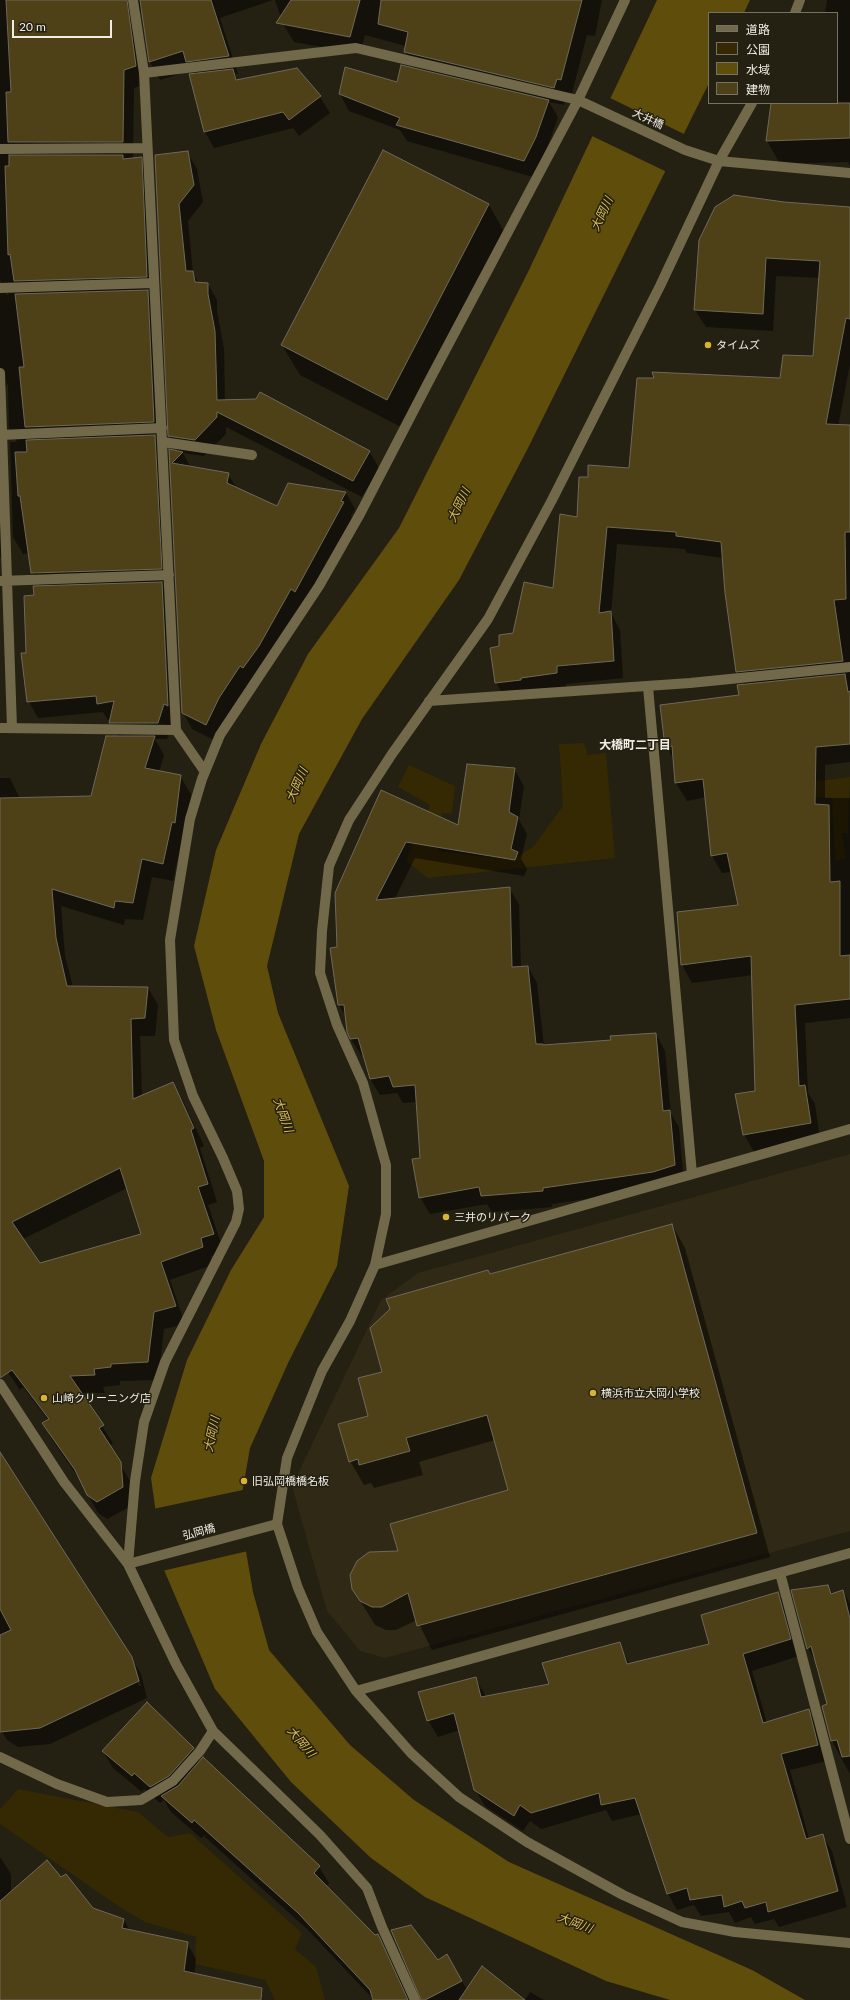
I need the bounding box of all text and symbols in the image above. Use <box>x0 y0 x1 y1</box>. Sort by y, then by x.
scale bar <box>14 12 114 38</box>
legend <box>708 12 838 104</box>
text: 20 m <box>19 19 46 34</box>
text: 道路 <box>746 22 770 37</box>
text: 公園 <box>746 42 770 57</box>
text: 水域 <box>746 62 770 77</box>
text: 建物 <box>746 82 770 97</box>
street label: 大井橋 <box>630 106 666 132</box>
water label: 大岡川 <box>588 195 616 233</box>
place label: タイムズ <box>716 338 760 352</box>
marker: タイムズ <box>703 340 713 350</box>
water label: 大岡川 <box>445 486 473 524</box>
district label: 大橋町二丁目 <box>599 738 671 752</box>
water label: 大岡川 <box>283 766 311 804</box>
water label: 大岡川 <box>270 1096 296 1134</box>
place label: 三井のリパーク <box>454 1210 531 1224</box>
marker: 三井のリパーク <box>441 1212 451 1222</box>
place label: 横浜市立大岡小学校 <box>601 1386 700 1400</box>
marker: 横浜市立大岡小学校 <box>588 1388 598 1398</box>
place label: 山崎クリーニング店 <box>52 1391 151 1405</box>
marker: 山崎クリーニング店 <box>39 1393 49 1403</box>
water label: 大岡川 <box>201 1415 223 1453</box>
place label: 旧弘岡橋橋名板 <box>252 1474 329 1488</box>
marker: 旧弘岡橋橋名板 <box>239 1476 249 1486</box>
street label: 弘岡橋 <box>181 1521 217 1543</box>
water label: 大岡川 <box>284 1724 318 1760</box>
water label: 大岡川 <box>556 1910 594 1936</box>

